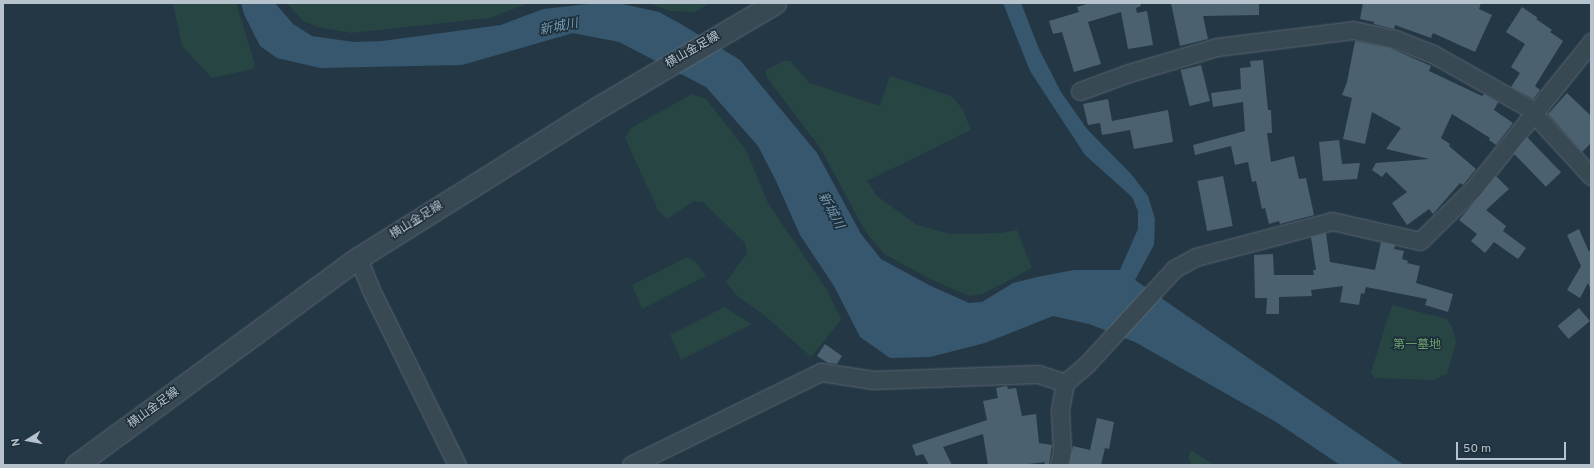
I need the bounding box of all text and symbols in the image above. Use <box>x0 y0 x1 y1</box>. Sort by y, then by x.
water label: 新城川 <box>538 17 580 39</box>
street label: 横山金足線 <box>663 30 723 72</box>
water label: 新城川 <box>814 190 846 232</box>
street label: 横山金足線 <box>388 199 446 243</box>
park label: 第一墓地 <box>1393 339 1441 353</box>
street label: 横山金足線 <box>125 386 183 432</box>
north arrow <box>8 420 48 460</box>
scale bar <box>1458 434 1568 460</box>
text: N <box>9 437 24 448</box>
text: 50 m <box>1463 441 1491 457</box>

